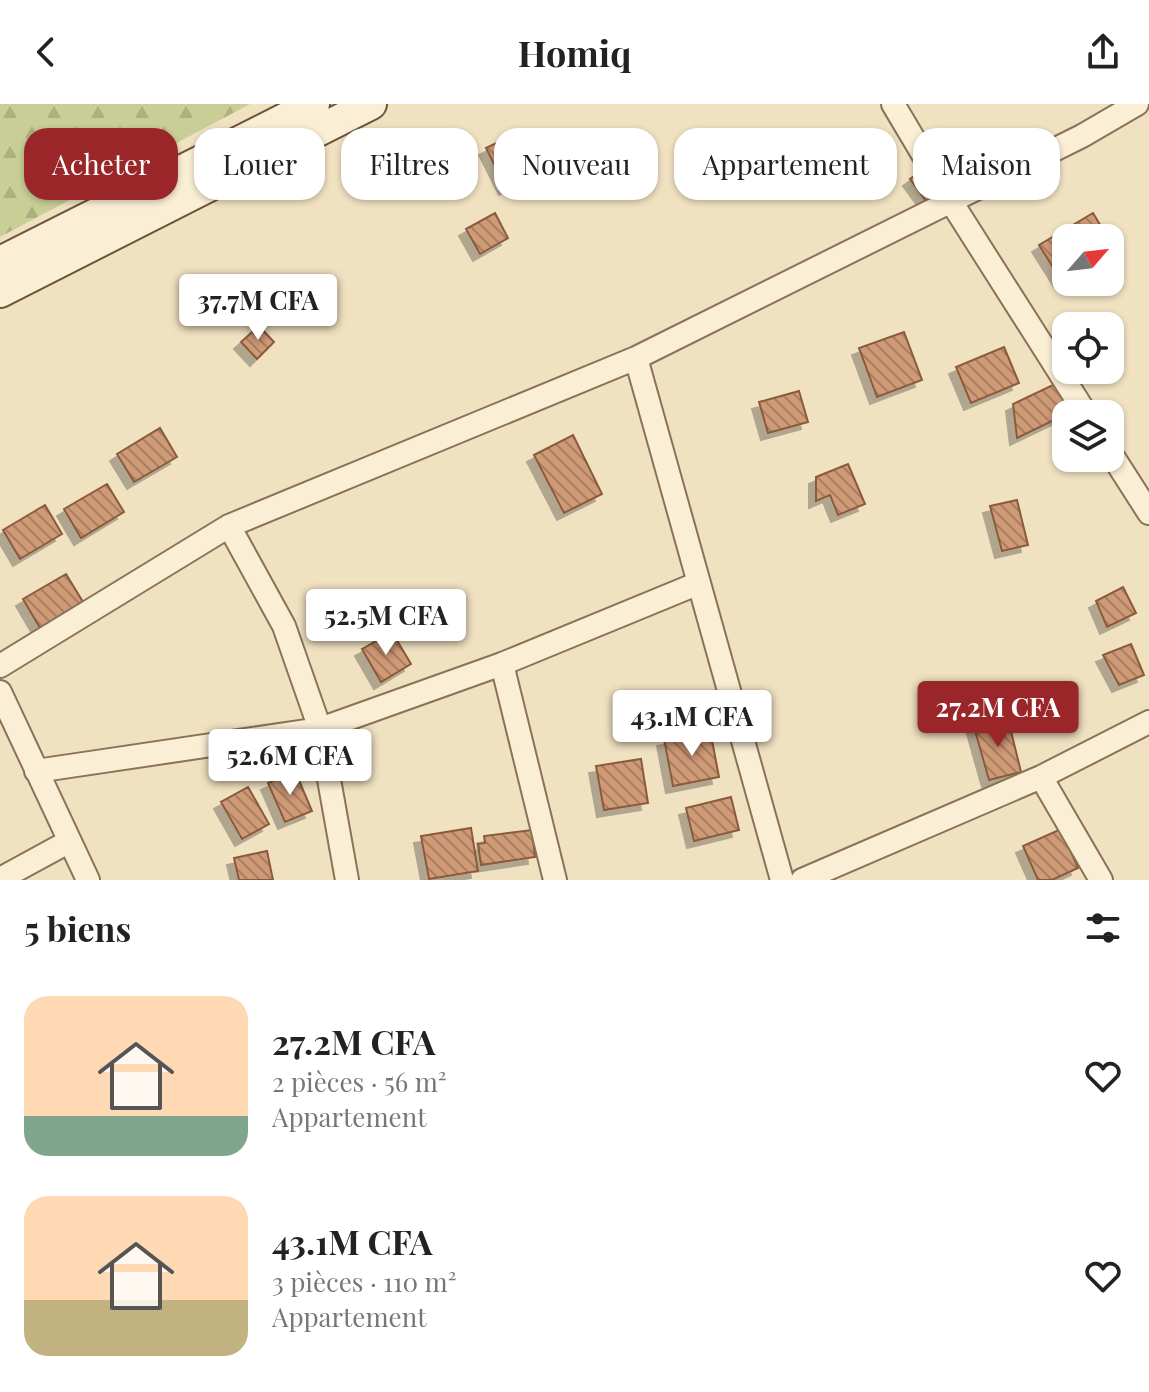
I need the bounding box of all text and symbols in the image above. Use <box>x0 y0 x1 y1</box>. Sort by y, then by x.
text: Homiq <box>518 28 631 76</box>
icon: back <box>24 30 68 74</box>
icon: share <box>1081 30 1125 74</box>
chip: Acheter <box>24 128 178 200</box>
chip: Louer <box>194 128 325 200</box>
chip: Filtres <box>341 128 478 200</box>
chip: Nouveau <box>494 128 658 200</box>
chip: Appartement <box>674 128 897 200</box>
chip: Maison <box>913 128 1060 200</box>
north arrow <box>1052 224 1124 296</box>
map controls <box>1052 224 1124 472</box>
pin: 37.7M CFA <box>166 274 350 342</box>
text: 37.7M CFA <box>197 282 319 317</box>
button: locate <box>1052 312 1124 384</box>
button: layers <box>1052 400 1124 472</box>
pin: 52.5M CFA <box>294 589 478 657</box>
text: 52.5M CFA <box>324 597 448 632</box>
pin: 27.2M CFA <box>906 681 1090 749</box>
text: 27.2M CFA <box>936 689 1060 724</box>
pin: 43.1M CFA <box>600 690 784 758</box>
text: 43.1M CFA <box>631 698 753 733</box>
pin: 52.6M CFA <box>198 729 382 797</box>
text: 52.6M CFA <box>227 737 353 772</box>
text: 5 biens <box>24 905 131 951</box>
icon: filters <box>1081 906 1125 950</box>
text: 27.2M CFA <box>272 1018 435 1064</box>
icon: home <box>88 1028 184 1124</box>
icon: heart <box>1081 1054 1125 1098</box>
text: 2 pièces · 56 m² <box>272 1064 447 1099</box>
text: Appartement <box>272 1099 426 1134</box>
text: 43.1M CFA <box>272 1218 433 1264</box>
icon: home <box>88 1228 184 1324</box>
icon: heart <box>1081 1254 1125 1298</box>
text: 3 pièces · 110 m² <box>272 1264 457 1299</box>
text: Appartement <box>272 1299 426 1334</box>

